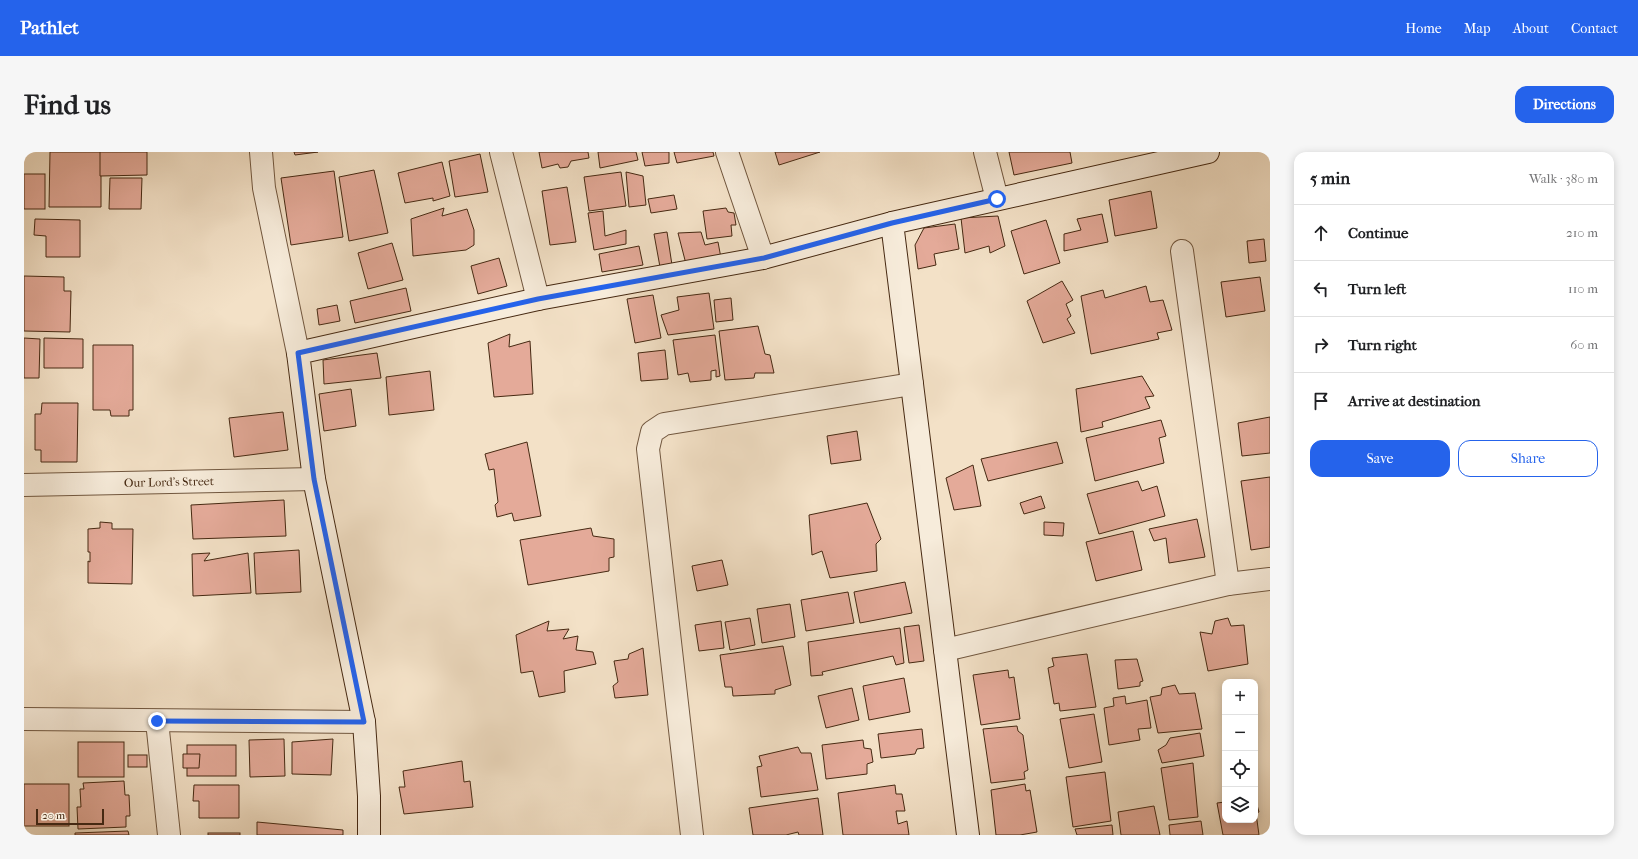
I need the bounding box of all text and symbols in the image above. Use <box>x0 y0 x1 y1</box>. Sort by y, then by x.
text: Pathlet <box>20 17 79 39</box>
text: Home <box>1405 20 1442 37</box>
text: Map <box>1464 20 1491 37</box>
text: About <box>1513 20 1549 37</box>
text: Contact <box>1571 20 1618 37</box>
button: Directions <box>1515 86 1614 123</box>
text: Find us <box>24 88 111 121</box>
text: 5 min <box>1310 168 1350 188</box>
text: Walk · 380 m <box>1529 171 1598 186</box>
route start <box>988 190 1006 208</box>
icon: ahead <box>1310 222 1332 244</box>
text: Continue <box>1348 224 1408 242</box>
text: 210 m <box>1566 225 1598 240</box>
icon: left <box>1310 278 1332 300</box>
text: Turn left <box>1348 280 1406 298</box>
text: 110 m <box>1568 281 1598 296</box>
icon: right <box>1310 334 1332 356</box>
text: Turn right <box>1348 336 1417 354</box>
text: 60 m <box>1570 337 1598 352</box>
icon: arrive <box>1310 390 1332 412</box>
text: Arrive at destination <box>1348 392 1480 410</box>
button: Save <box>1310 440 1450 477</box>
button: Share <box>1458 440 1598 477</box>
street label: Our Lord’s Street <box>124 474 215 490</box>
map controls <box>1222 679 1258 823</box>
button: + <box>1222 679 1258 715</box>
route end <box>148 712 166 730</box>
button: − <box>1222 715 1258 751</box>
button: locate <box>1222 751 1258 787</box>
button: layers <box>1222 787 1258 823</box>
scale bar <box>36 807 104 826</box>
text: 20 m <box>42 809 65 822</box>

